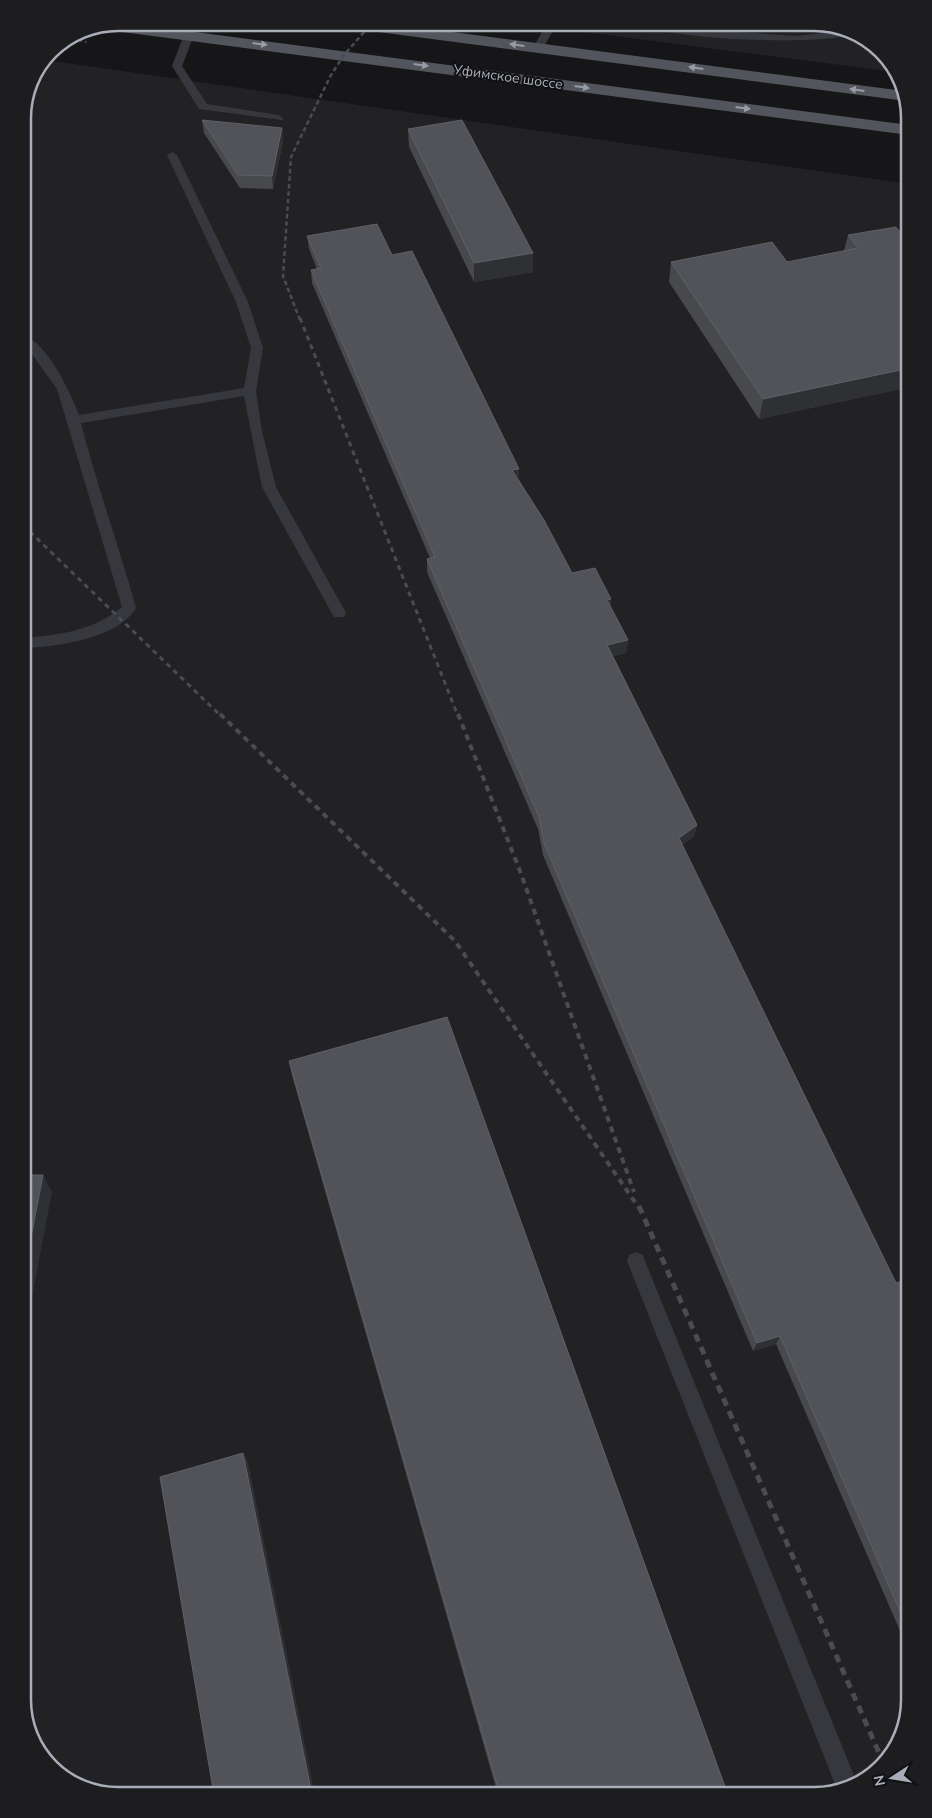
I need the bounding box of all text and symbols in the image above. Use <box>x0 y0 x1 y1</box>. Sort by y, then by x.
one-way arrow <box>252 40 268 48</box>
one-way arrow <box>509 41 525 49</box>
street label: Уфимское шоссе <box>451 60 564 94</box>
one-way arrow <box>413 61 429 69</box>
one-way arrow <box>687 64 703 72</box>
one-way arrow <box>574 83 590 91</box>
one-way arrow <box>848 86 864 94</box>
one-way arrow <box>735 104 751 112</box>
north arrow <box>867 1753 917 1803</box>
text: N <box>869 1773 890 1788</box>

